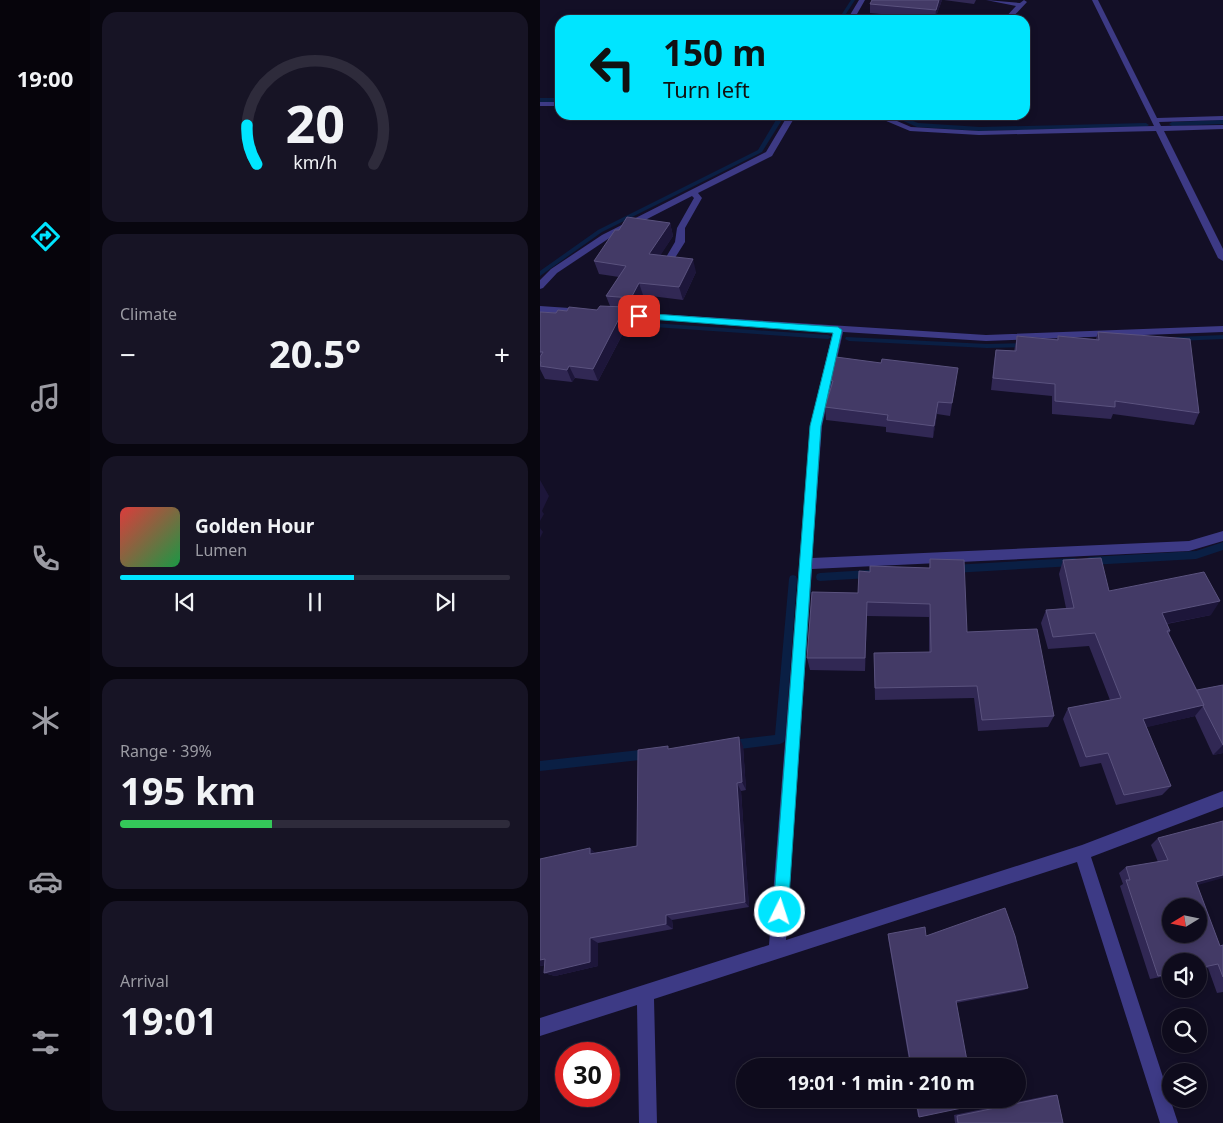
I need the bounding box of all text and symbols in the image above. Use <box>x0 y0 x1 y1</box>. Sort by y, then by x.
text: 150 m <box>663 29 766 76</box>
icon: left <box>580 35 645 100</box>
text: 19:00 <box>17 63 73 93</box>
text: Turn left <box>663 74 750 104</box>
text: 20 <box>285 87 345 158</box>
text: km/h <box>293 150 337 174</box>
icon: directions <box>28 219 63 254</box>
pin <box>618 295 660 337</box>
icon: arrive <box>625 302 653 330</box>
text: Climate <box>120 303 177 325</box>
text: 20.5° <box>269 327 361 379</box>
text: − <box>120 335 136 373</box>
text: + <box>494 335 510 373</box>
icon: music <box>28 380 63 415</box>
text: Golden Hour <box>195 513 314 539</box>
text: Lumen <box>195 539 247 561</box>
icon: phone <box>28 541 63 576</box>
icon: previous <box>171 588 199 616</box>
icon: pause <box>301 588 329 616</box>
icon: next <box>431 588 459 616</box>
icon: climate <box>28 703 63 738</box>
text: Range · 39% <box>120 740 212 762</box>
text: 195 km <box>120 764 256 816</box>
icon: car <box>28 864 63 899</box>
position arrow <box>753 885 805 937</box>
north arrow <box>1162 898 1208 942</box>
map controls <box>1162 898 1207 1108</box>
button: sound <box>1162 953 1207 998</box>
text: Arrival <box>120 970 169 992</box>
text: 19:01 <box>120 994 218 1046</box>
button: search <box>1162 1008 1207 1053</box>
icon: filters <box>28 1025 63 1060</box>
speed limit sign: 30 <box>555 1042 620 1107</box>
button: layers <box>1162 1063 1207 1108</box>
text: 19:01 · 1 min · 210 m <box>787 1070 975 1096</box>

